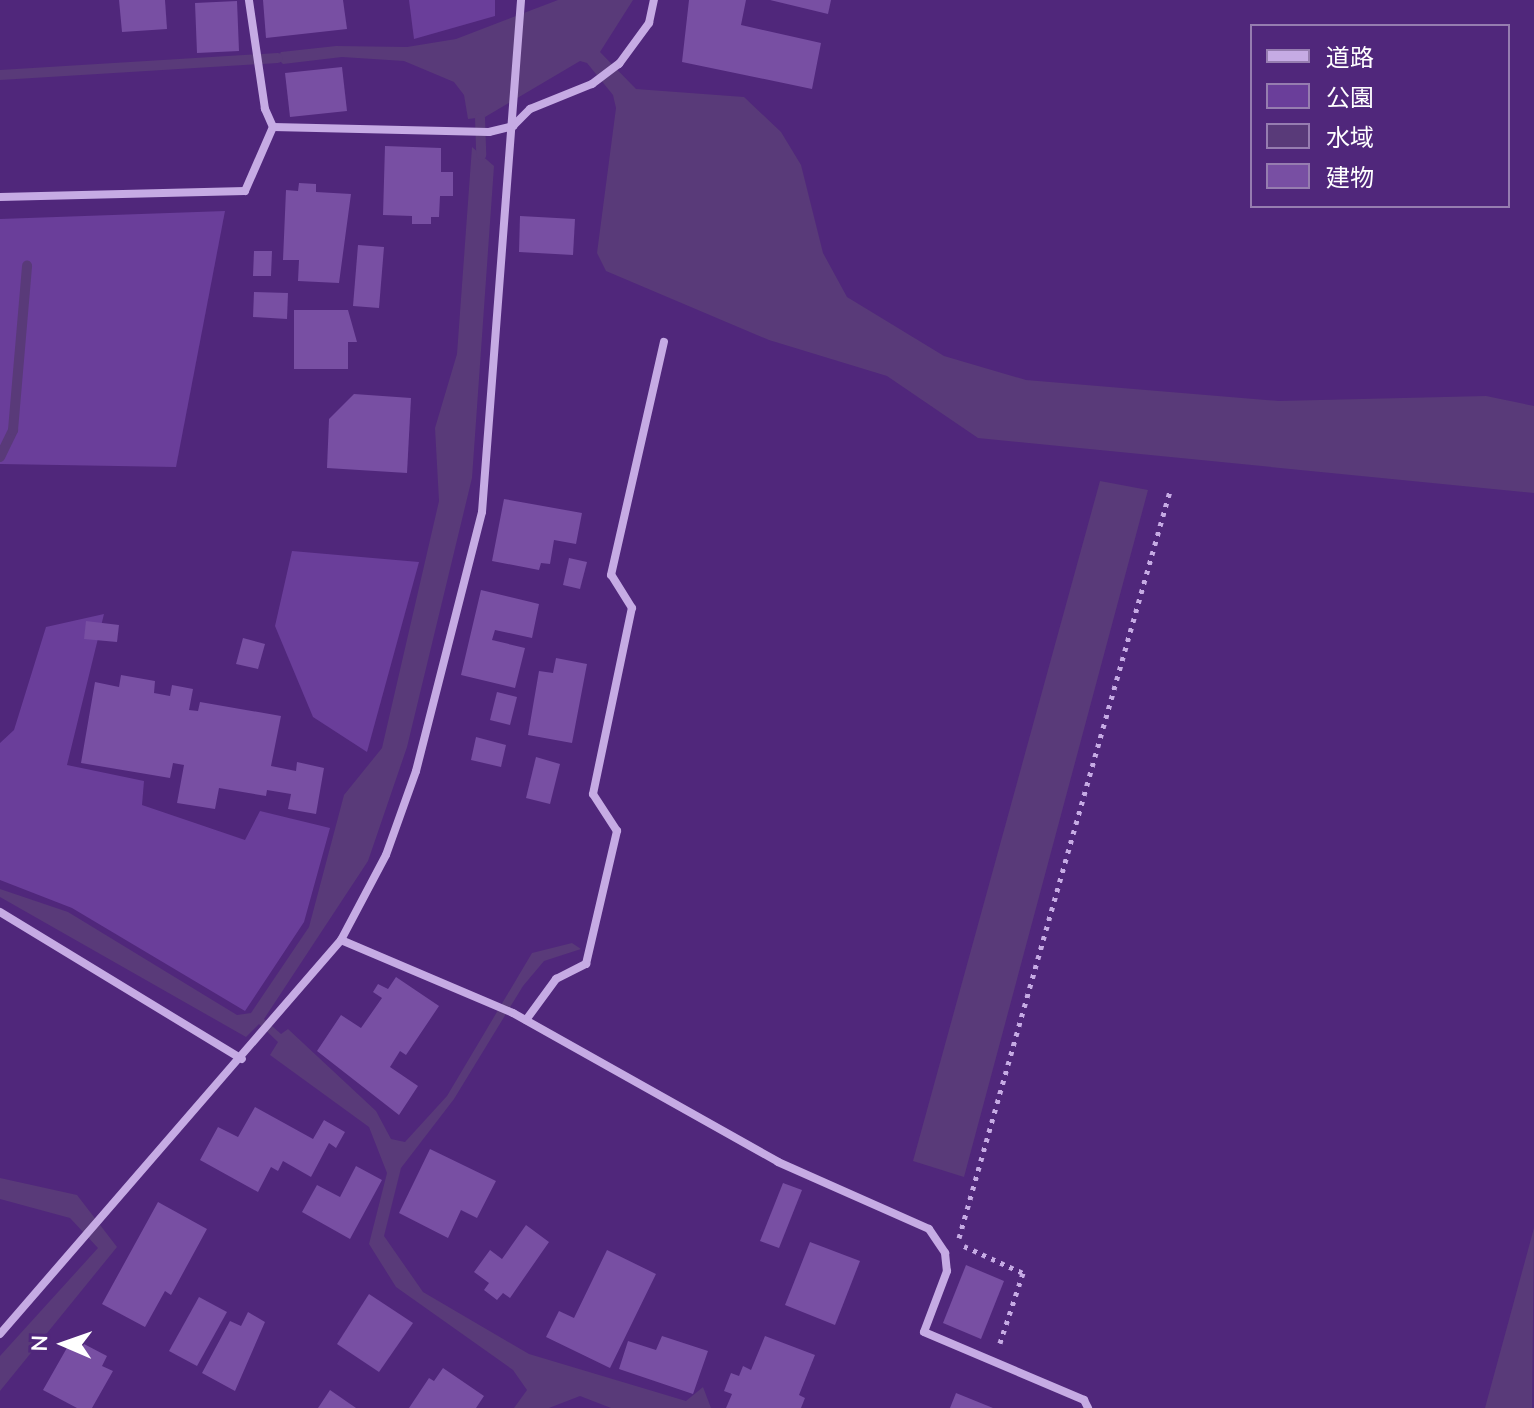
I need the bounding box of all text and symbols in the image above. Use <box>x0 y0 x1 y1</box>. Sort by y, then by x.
legend <box>1250 24 1510 208</box>
text: 道路 <box>1326 42 1374 74</box>
text: 公園 <box>1326 82 1374 114</box>
text: 水域 <box>1326 122 1374 154</box>
text: 建物 <box>1326 162 1374 194</box>
north arrow <box>24 1304 104 1384</box>
text: N <box>25 1334 55 1352</box>

